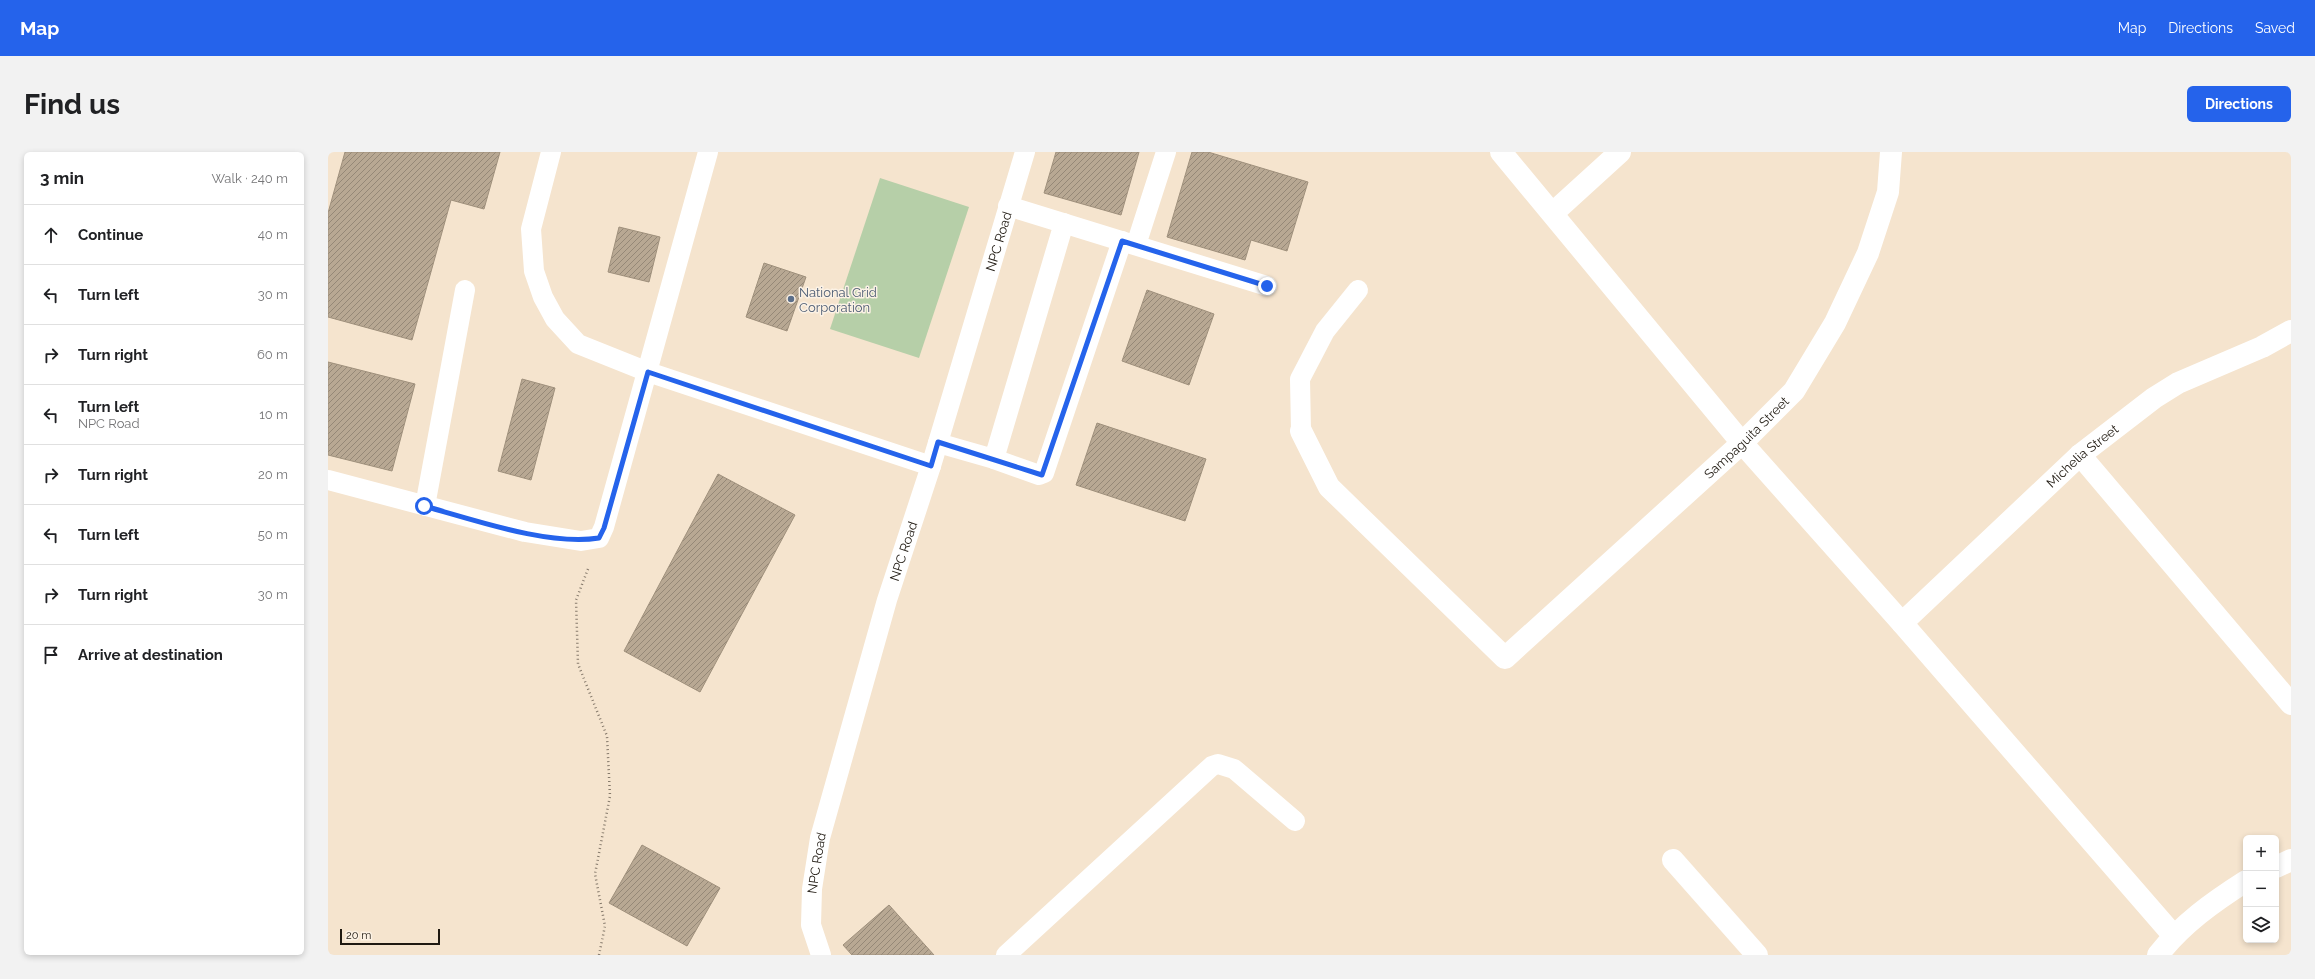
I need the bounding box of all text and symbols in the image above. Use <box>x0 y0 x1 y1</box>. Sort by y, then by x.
text: Map <box>20 17 59 39</box>
text: Map <box>2118 20 2146 36</box>
text: Directions <box>2168 20 2233 36</box>
text: Saved <box>2255 20 2295 36</box>
button: Directions <box>2187 86 2291 122</box>
text: Find us <box>24 88 120 121</box>
text: 3 min <box>40 168 84 188</box>
text: Walk · 240 m <box>211 171 288 186</box>
street label: NPC Road <box>983 210 1015 273</box>
icon: ahead <box>40 224 62 246</box>
text: Continue <box>78 226 143 244</box>
text: 40 m <box>258 227 288 242</box>
route end <box>1258 277 1276 295</box>
icon: left <box>40 284 62 306</box>
place label: National Grid Corporation <box>799 285 877 315</box>
text: Turn left <box>78 286 139 304</box>
text: 30 m <box>258 287 288 302</box>
marker: National Grid Corporation <box>786 294 796 304</box>
icon: right <box>40 344 62 366</box>
text: Turn right <box>78 346 148 364</box>
text: 60 m <box>257 347 288 362</box>
street label: Sampaguita Street <box>1701 393 1793 482</box>
text: Turn left <box>78 398 139 416</box>
icon: left <box>40 404 62 426</box>
text: 10 m <box>259 407 288 422</box>
text: NPC Road <box>78 416 140 431</box>
street label: Michelia Street <box>2044 421 2122 491</box>
icon: right <box>40 464 62 486</box>
text: Turn right <box>78 466 148 484</box>
text: 20 m <box>258 467 288 482</box>
route start <box>415 497 433 515</box>
street label: NPC Road <box>887 520 920 583</box>
icon: left <box>40 524 62 546</box>
text: Turn left <box>78 526 139 544</box>
text: 50 m <box>258 527 288 542</box>
icon: right <box>40 584 62 606</box>
text: Turn right <box>78 586 148 604</box>
text: 30 m <box>258 587 288 602</box>
icon: arrive <box>40 644 62 666</box>
text: Arrive at destination <box>78 646 223 664</box>
street label: NPC Road <box>804 831 829 895</box>
map controls <box>2243 835 2279 943</box>
button: + <box>2243 835 2279 871</box>
button: − <box>2243 871 2279 907</box>
button: layers <box>2243 907 2279 943</box>
scale bar <box>340 927 440 946</box>
text: 20 m <box>346 929 371 942</box>

